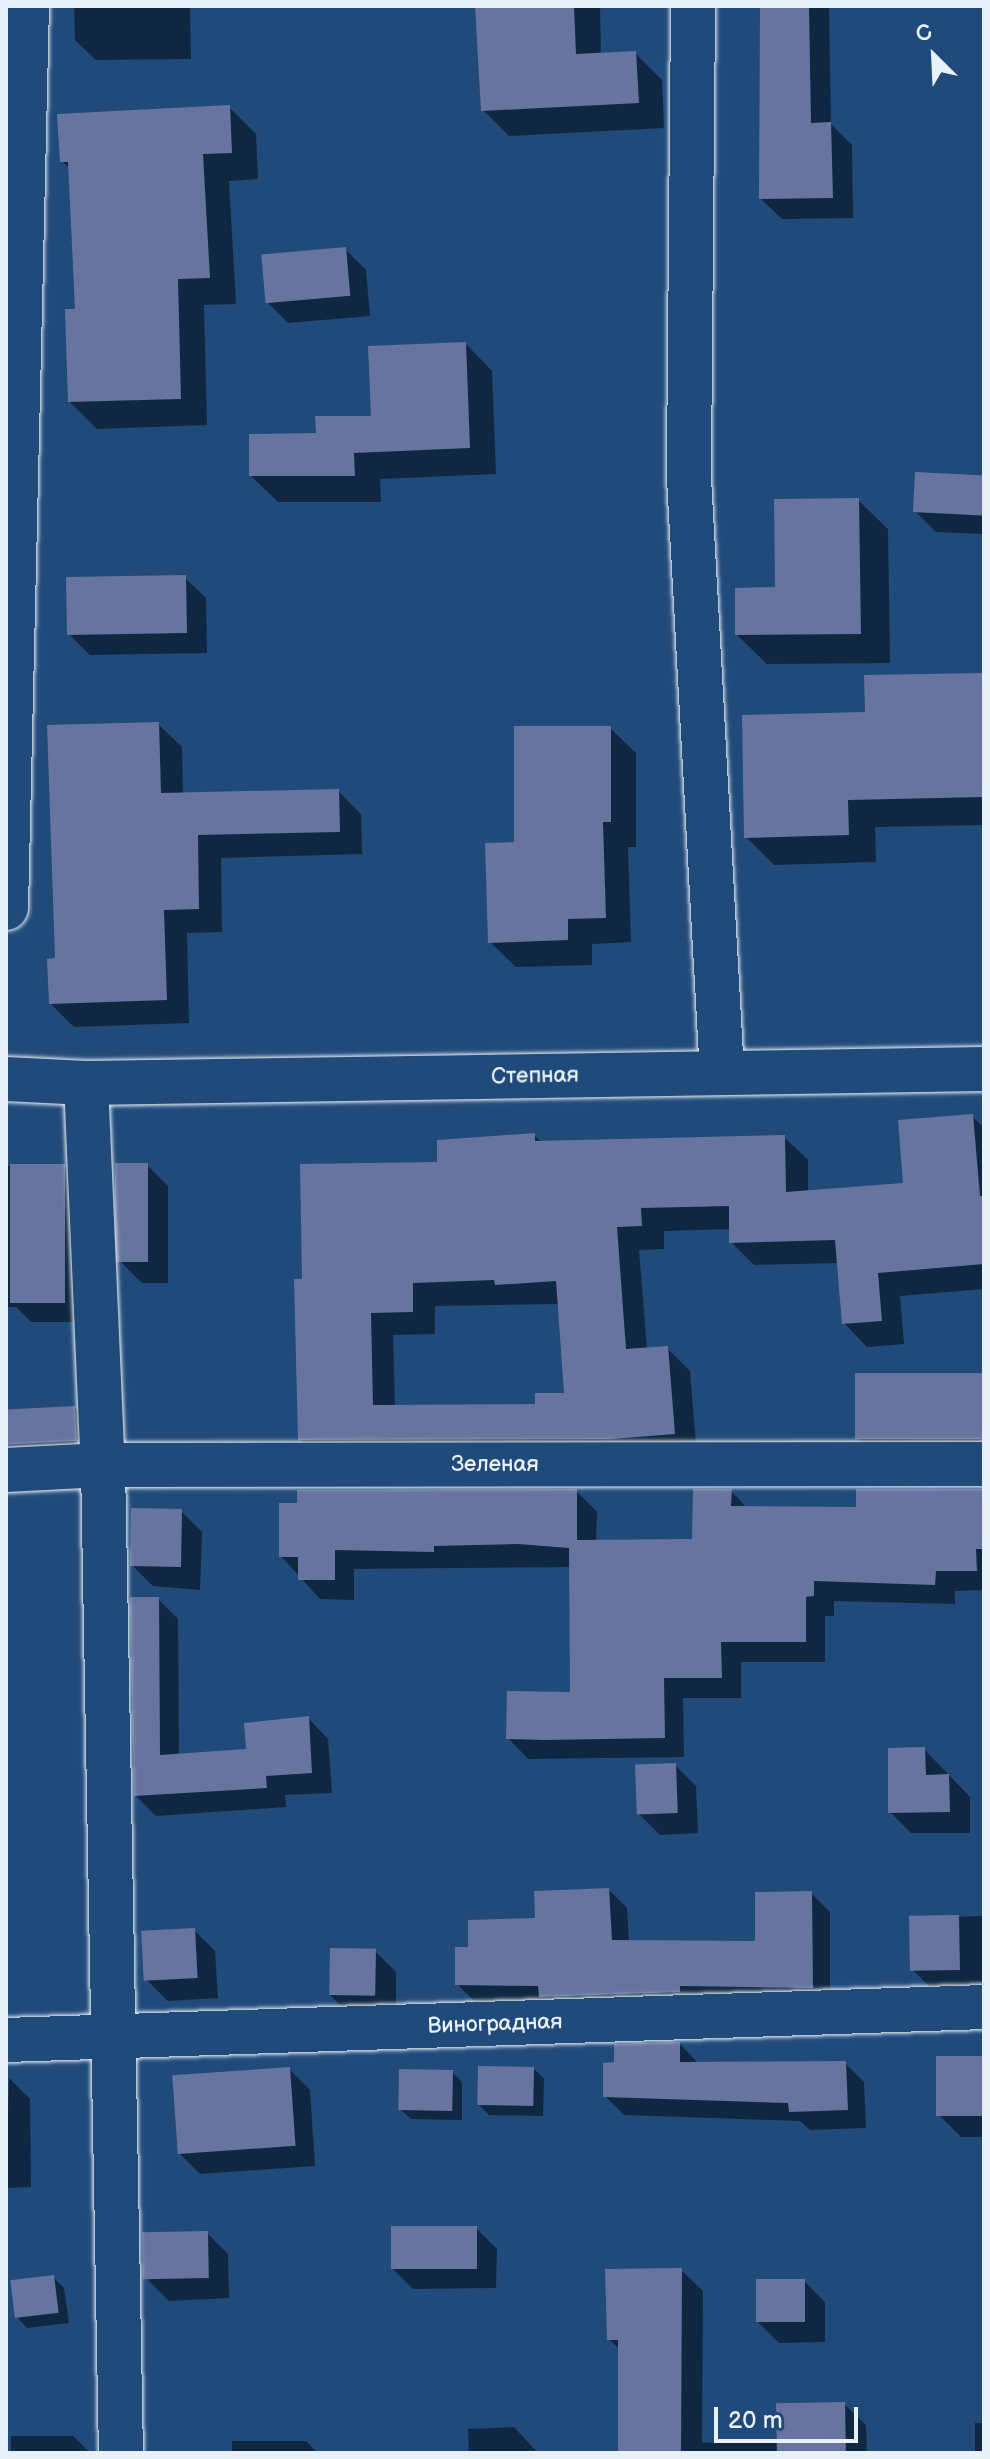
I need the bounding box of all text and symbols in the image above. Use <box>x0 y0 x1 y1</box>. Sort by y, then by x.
north arrow <box>894 16 974 96</box>
text: С <box>912 18 937 49</box>
street label: Степная <box>491 1062 579 1090</box>
street label: Зеленая <box>451 1452 539 1478</box>
street label: Виноградная <box>427 2008 563 2040</box>
scale bar <box>718 2391 862 2441</box>
text: 20 m <box>728 2406 783 2435</box>

